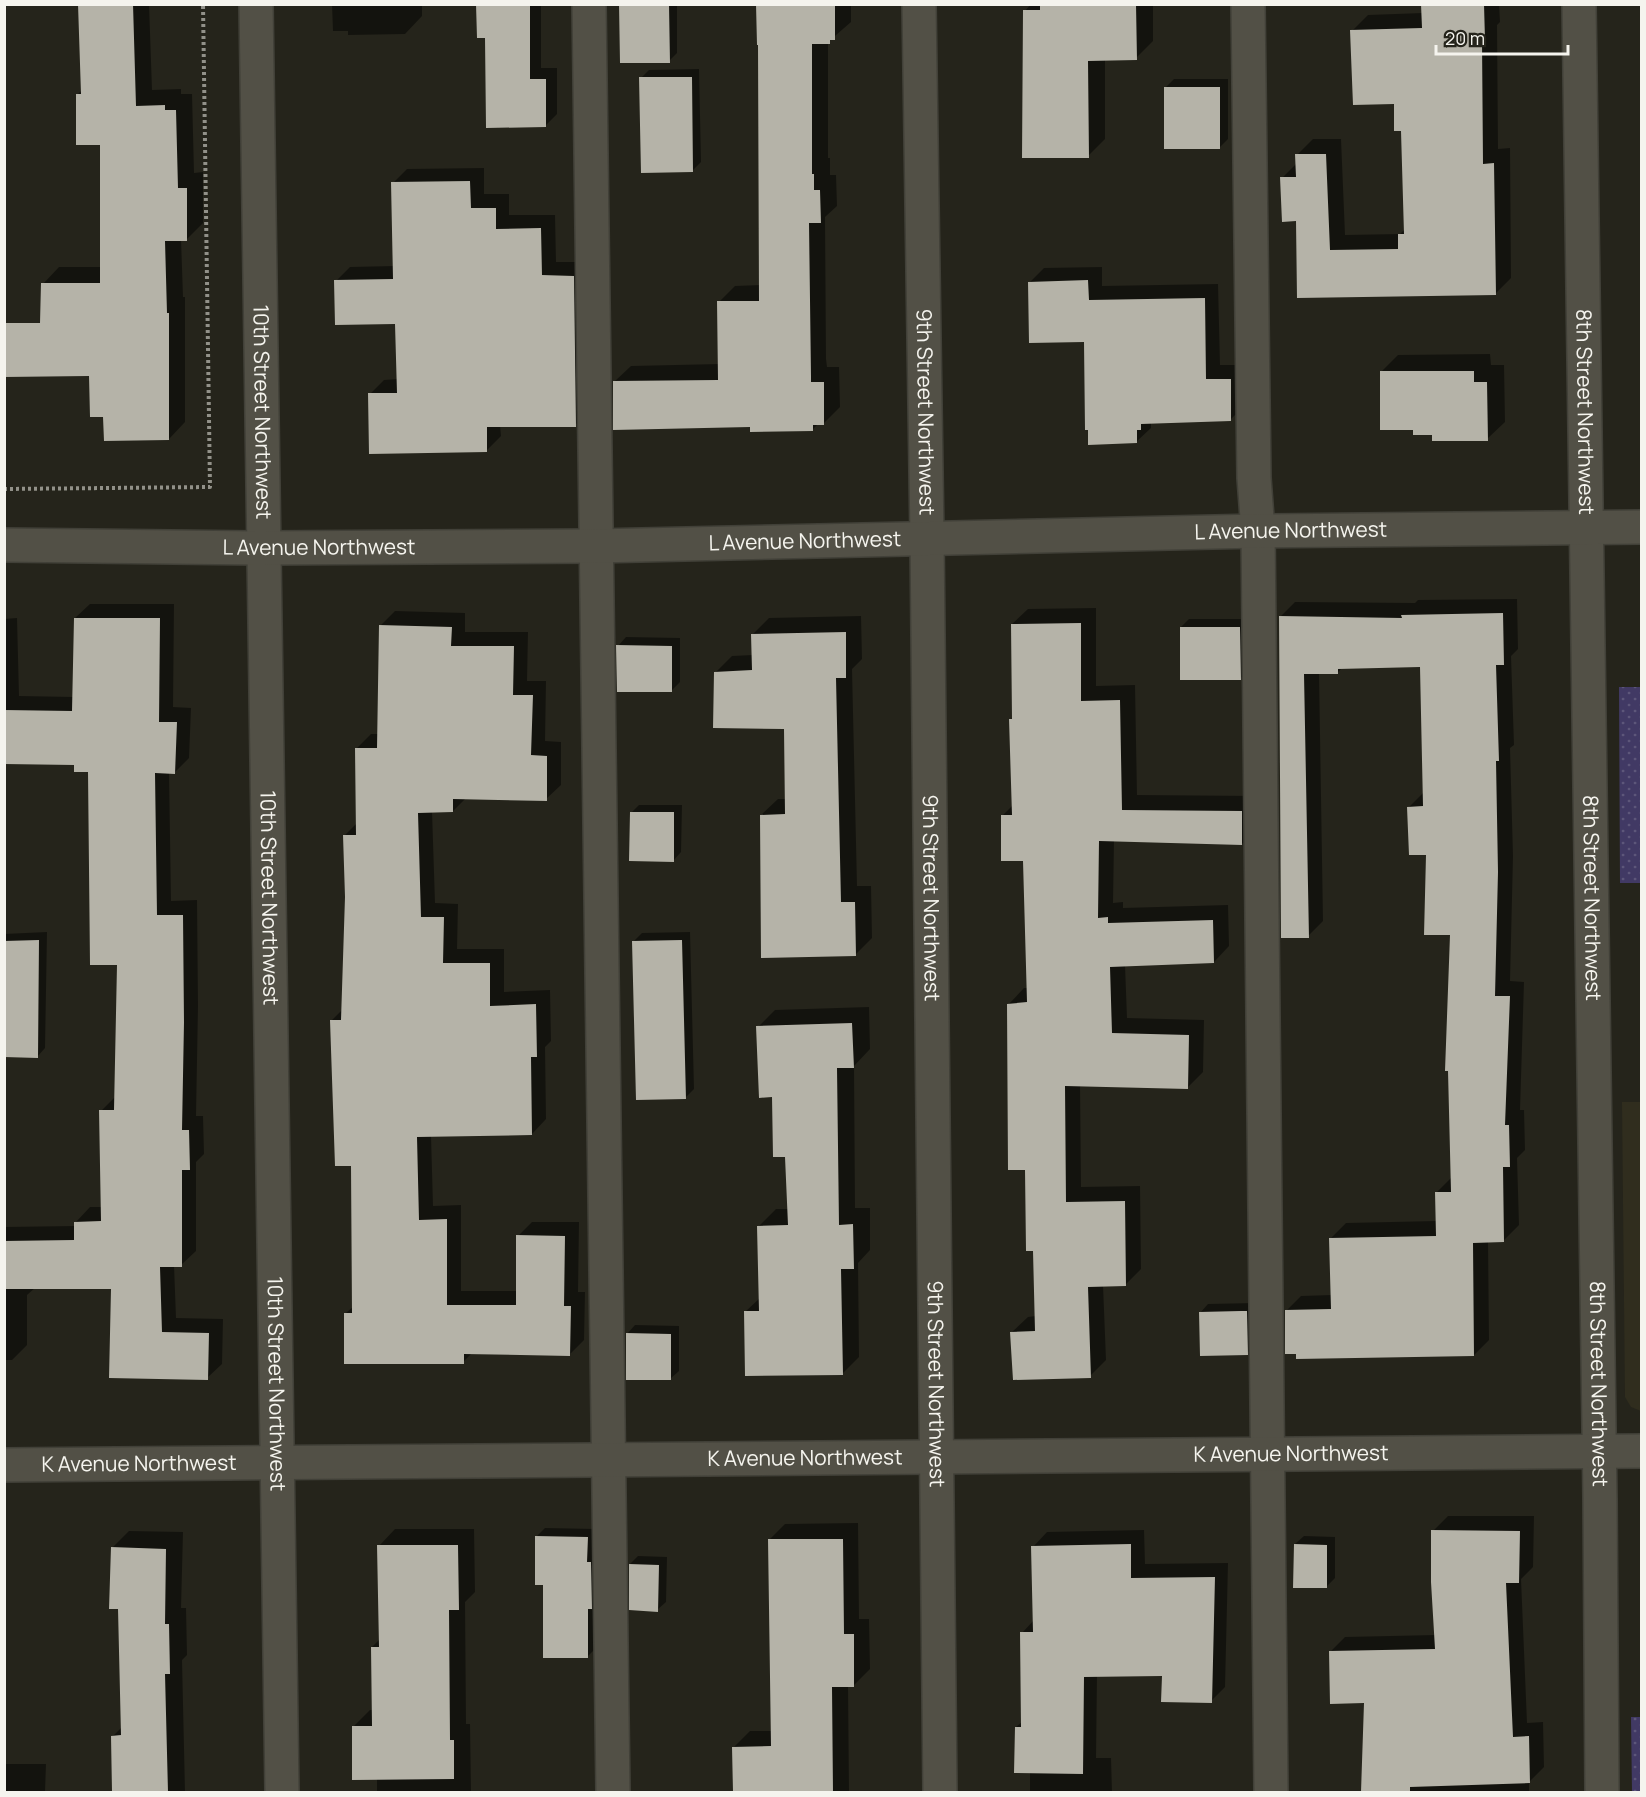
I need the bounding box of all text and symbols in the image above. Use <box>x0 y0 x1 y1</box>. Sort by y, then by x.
scale bar <box>1436 18 1568 56</box>
text: 20 m <box>1445 26 1485 50</box>
street label: 10th Street Northwest <box>247 304 278 520</box>
street label: 9th Street Northwest <box>911 308 942 516</box>
street label: 8th Street Northwest <box>1570 309 1601 515</box>
street label: L Avenue Northwest <box>1194 515 1387 545</box>
street label: L Avenue Northwest <box>708 524 902 556</box>
street label: L Avenue Northwest <box>222 532 415 561</box>
street label: 10th Street Northwest <box>254 790 286 1005</box>
street label: 9th Street Northwest <box>917 794 947 1001</box>
street label: 8th Street Northwest <box>1577 795 1608 1001</box>
street label: 10th Street Northwest <box>262 1276 293 1491</box>
street label: 9th Street Northwest <box>922 1280 952 1487</box>
street label: 8th Street Northwest <box>1584 1281 1615 1487</box>
street label: K Avenue Northwest <box>1193 1438 1389 1468</box>
street label: K Avenue Northwest <box>707 1442 903 1472</box>
street label: K Avenue Northwest <box>41 1448 237 1478</box>

